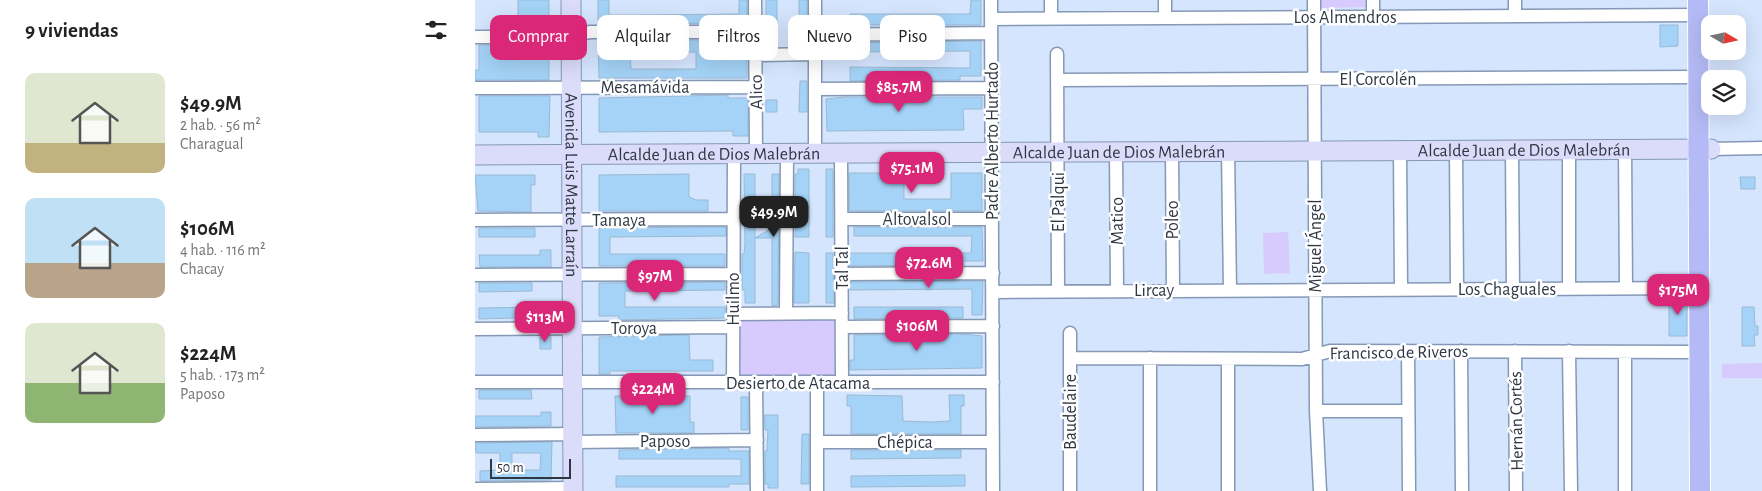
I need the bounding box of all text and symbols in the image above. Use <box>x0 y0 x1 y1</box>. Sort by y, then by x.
street label: Los Almendros <box>1293 9 1397 27</box>
chip: Comprar <box>490 15 587 60</box>
chip: Alquilar <box>597 15 689 60</box>
chip: Filtros <box>699 15 778 60</box>
chip: Nuevo <box>788 15 870 60</box>
chip: Piso <box>880 15 945 60</box>
north arrow <box>1701 15 1746 60</box>
map controls <box>1701 15 1746 115</box>
icon: filters <box>422 16 450 44</box>
text: 9 viviendas <box>25 20 118 41</box>
street label: Padre Alberto Hurtado <box>984 62 1002 220</box>
pin: $85.7M <box>858 70 940 113</box>
button: layers <box>1701 70 1746 115</box>
street label: El Corcolén <box>1339 71 1417 89</box>
street label: Alico <box>748 74 766 110</box>
street label: Mesamávida <box>600 79 690 97</box>
text: $85.7M <box>876 79 922 95</box>
icon: home <box>65 93 125 153</box>
text: $49.9M <box>180 93 242 114</box>
street label: Avenida Luis Matte Larraín <box>561 93 580 277</box>
text: 2 hab. · 56 m² <box>180 117 261 133</box>
text: Charagual <box>180 136 244 152</box>
street label: Alcalde Juan de Dios Malebrán <box>1418 141 1630 160</box>
street label: Alcalde Juan de Dios Malebrán <box>1013 143 1225 162</box>
street label: Alcalde Juan de Dios Malebrán <box>608 145 820 164</box>
pin: $75.1M <box>871 152 953 194</box>
text: $75.1M <box>890 160 934 176</box>
street label: El Palqui <box>1050 172 1068 232</box>
pin: $49.9M <box>733 196 815 238</box>
street label: Matico <box>1109 197 1127 245</box>
street label: Miguel Ángel <box>1304 199 1325 293</box>
street label: Poleo <box>1164 200 1182 240</box>
text: $49.9M <box>750 204 798 220</box>
street label: Altovalsol <box>883 211 951 229</box>
street label: Tamaya <box>592 212 646 230</box>
icon: home <box>65 218 125 278</box>
text: $106M <box>180 218 235 239</box>
text: 4 hab. · 116 m² <box>180 242 266 258</box>
street label: Tal Tal <box>834 246 852 290</box>
pin: $72.6M <box>888 246 970 289</box>
text: $72.6M <box>906 255 952 271</box>
pin: $97M <box>625 260 685 302</box>
text: Chacay <box>180 261 224 277</box>
text: $97M <box>638 268 672 284</box>
street label: Huilmo <box>725 272 743 326</box>
pin: $175M <box>1643 274 1713 316</box>
street label: Los Chaguales <box>1458 281 1556 299</box>
street label: Lircay <box>1134 282 1174 300</box>
text: $175M <box>1658 282 1698 298</box>
pin: $113M <box>510 300 580 343</box>
text: $113M <box>526 309 564 325</box>
pin: $106M <box>882 310 952 352</box>
text: $106M <box>896 318 938 334</box>
street label: Toroya <box>611 320 657 338</box>
icon: home <box>65 343 125 403</box>
text: $224M <box>180 343 237 364</box>
street label: Francisco de Riveros <box>1329 343 1469 363</box>
text: 5 hab. · 173 m² <box>180 367 265 383</box>
street label: Hernán Cortés <box>1507 371 1527 471</box>
pin: $224M <box>618 372 688 415</box>
street label: Baudelaire <box>1062 374 1080 450</box>
street label: Desierto de Atacama <box>726 375 870 393</box>
text: $224M <box>631 381 675 397</box>
text: Paposo <box>180 386 225 402</box>
street label: Paposo <box>640 433 691 451</box>
street label: Chépica <box>877 434 933 452</box>
scale bar <box>490 456 571 479</box>
text: 50 m <box>497 461 524 475</box>

